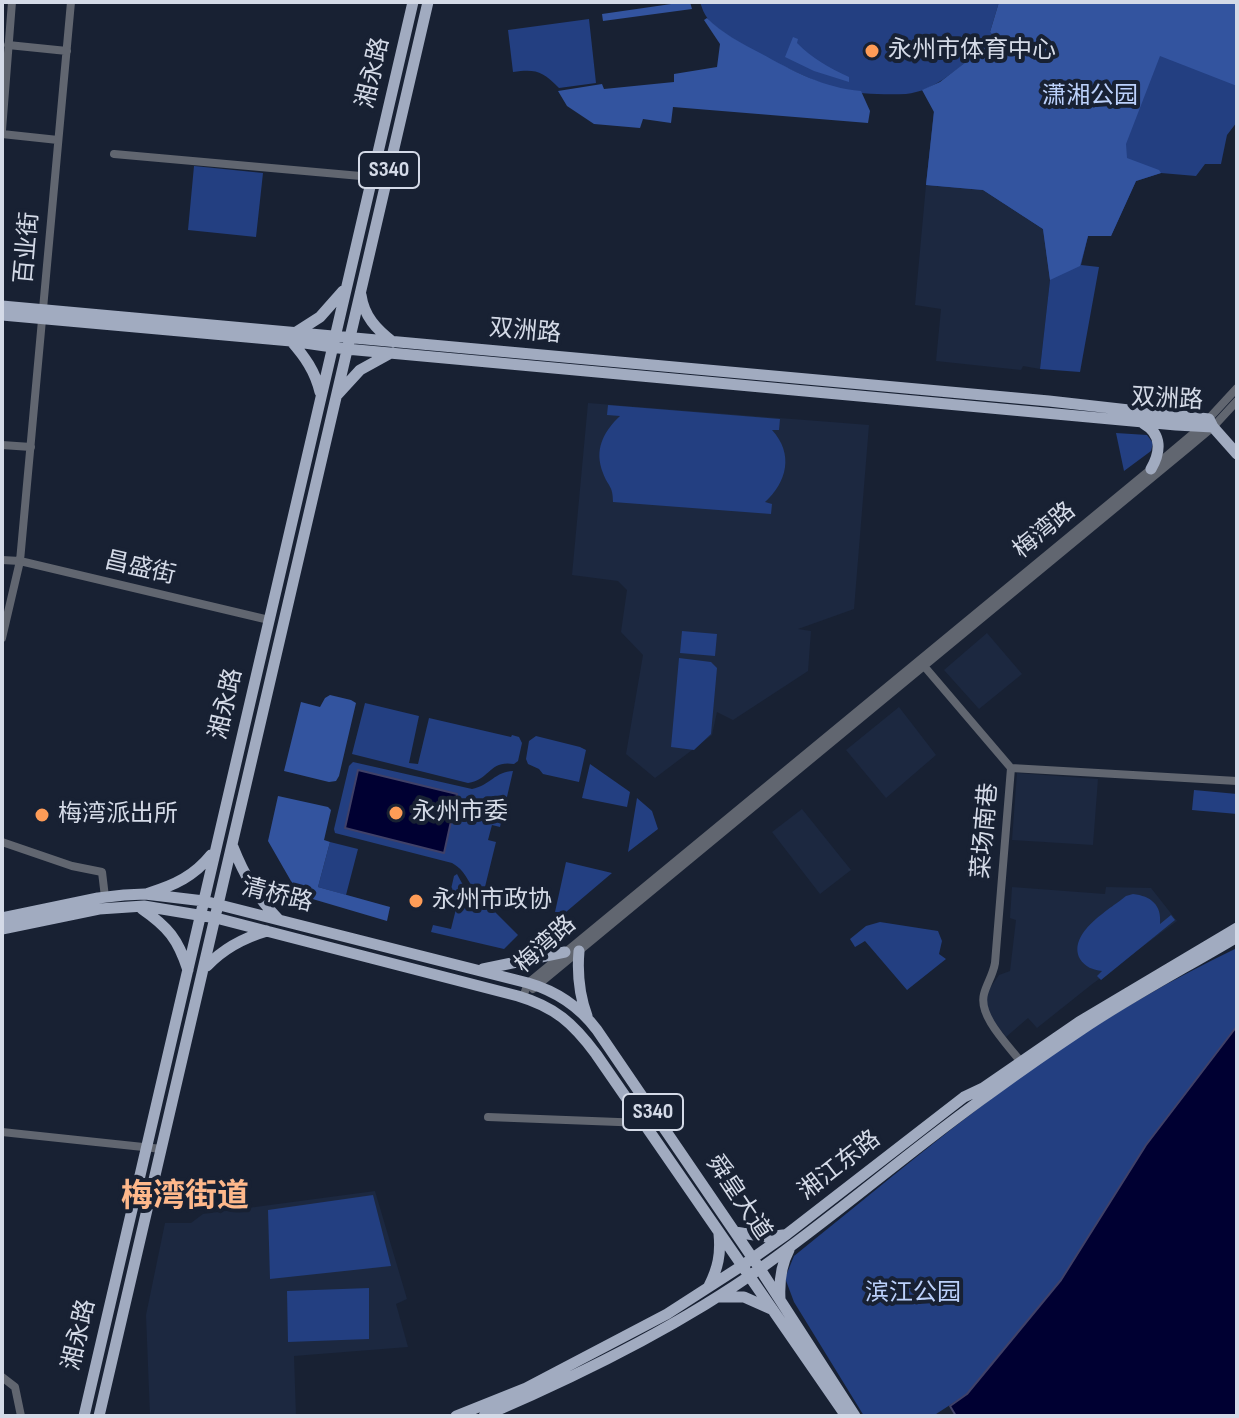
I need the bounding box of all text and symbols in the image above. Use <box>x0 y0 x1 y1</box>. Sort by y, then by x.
street label: 湘永路 <box>352 35 396 111</box>
place label: 永州市体育中心 <box>888 37 1056 65</box>
marker: 永州市体育中心 <box>863 42 881 60</box>
park label: 潇湘公园 <box>1042 83 1138 111</box>
road number: S340 <box>359 152 419 188</box>
street label: 百业街 <box>11 211 45 285</box>
street label: 双洲路 <box>488 315 562 349</box>
street label: 双洲路 <box>1130 384 1204 416</box>
street label: 梅湾路 <box>1008 497 1082 565</box>
street label: 昌盛街 <box>102 547 178 591</box>
street label: 湘永路 <box>205 666 249 742</box>
street label: 菜场南巷 <box>967 782 1005 880</box>
place label: 永州市委 <box>412 799 508 827</box>
place label: 梅湾派出所 <box>58 801 178 829</box>
marker: 永州市委 <box>387 804 405 822</box>
marker: 梅湾派出所 <box>33 806 51 824</box>
street label: 清桥路 <box>239 873 315 919</box>
place label: 永州市政协 <box>432 887 552 915</box>
marker: 永州市政协 <box>407 892 425 910</box>
street label: 梅湾路 <box>510 910 582 980</box>
road number: S340 <box>623 1094 683 1130</box>
street label: 湘江东路 <box>793 1125 887 1207</box>
street label: 舜皇大道 <box>699 1150 777 1246</box>
district label: 梅湾街道 <box>121 1179 249 1217</box>
park label: 滨江公园 <box>865 1280 961 1308</box>
street label: 湘永路 <box>58 1297 102 1373</box>

